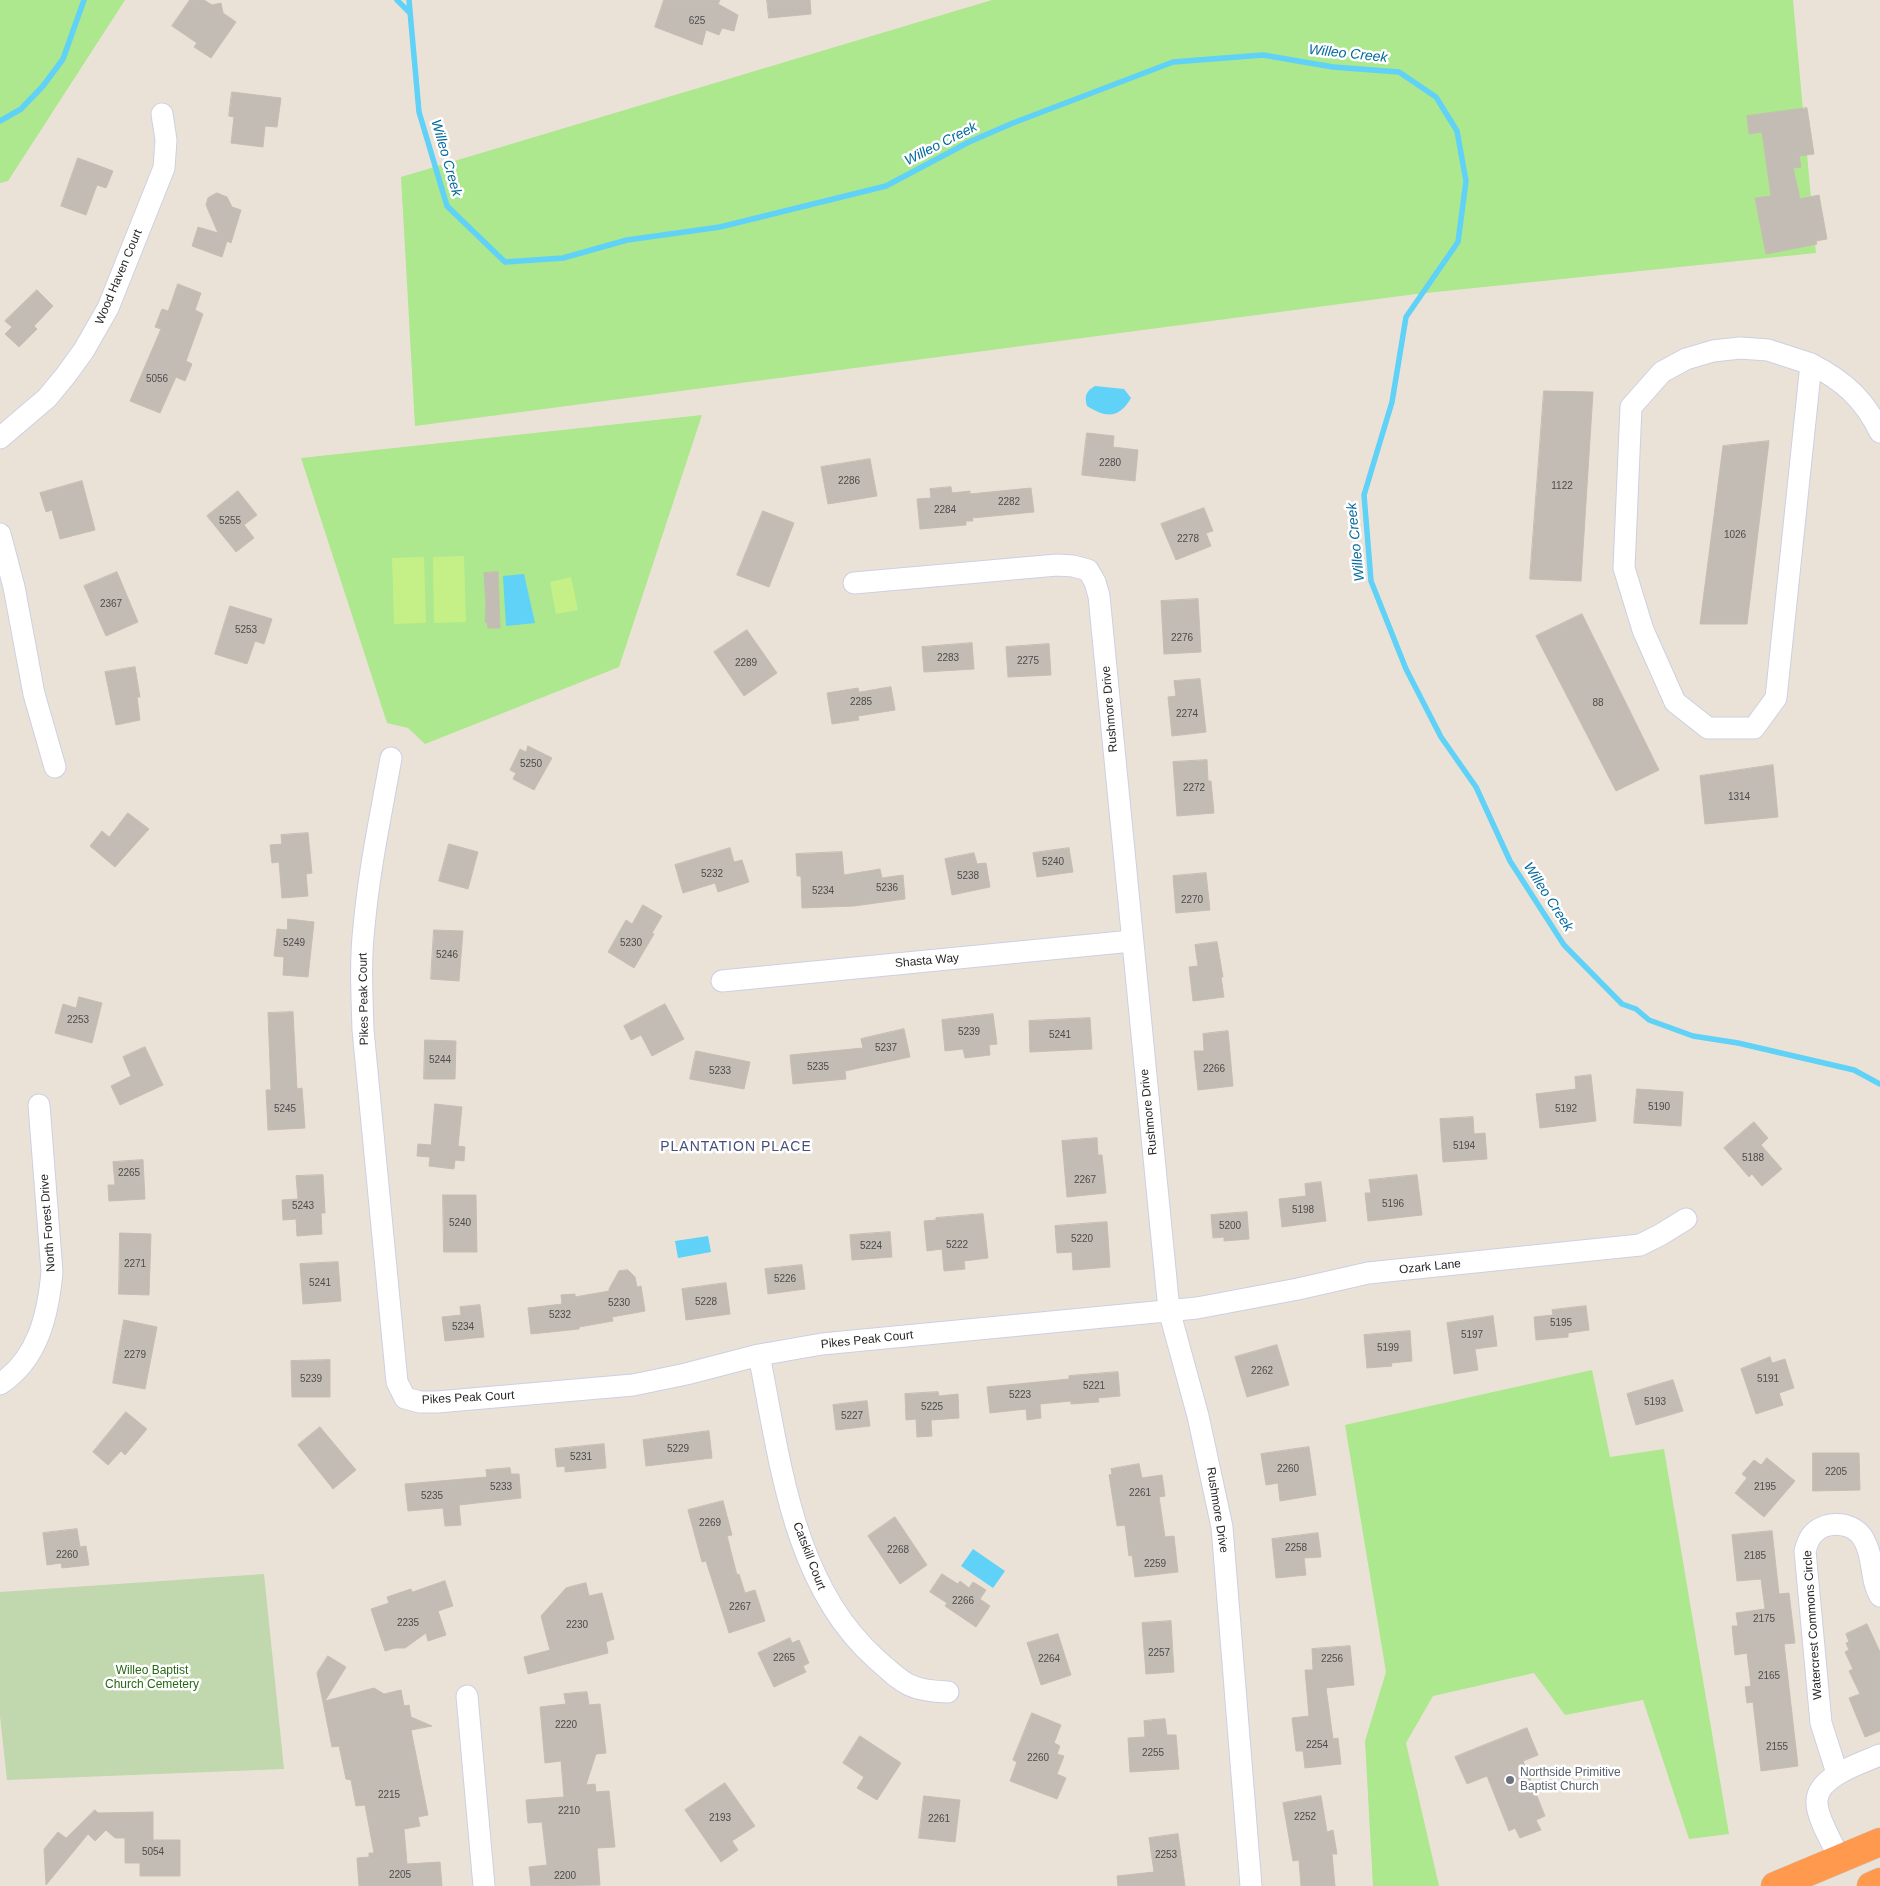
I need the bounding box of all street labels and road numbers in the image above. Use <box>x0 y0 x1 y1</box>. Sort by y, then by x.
street label: Wood Haven Court <box>92 227 146 327</box>
street label: Rushmore Drive <box>1099 665 1121 753</box>
street label: Shasta Way <box>894 951 960 971</box>
street label: Pikes Peak Court <box>356 953 372 1045</box>
street label: Rushmore Drive <box>1137 1068 1161 1156</box>
street label: North Forest Drive <box>37 1174 59 1272</box>
street label: Ozark Lane <box>1398 1257 1462 1277</box>
street label: Pikes Peak Court <box>820 1328 914 1352</box>
street label: Pikes Peak Court <box>421 1388 515 1408</box>
street label: Rushmore Drive <box>1203 1466 1231 1554</box>
street label: Catskill Court <box>789 1520 829 1592</box>
street label: Watercrest Commons Circle <box>1801 1550 1825 1700</box>

